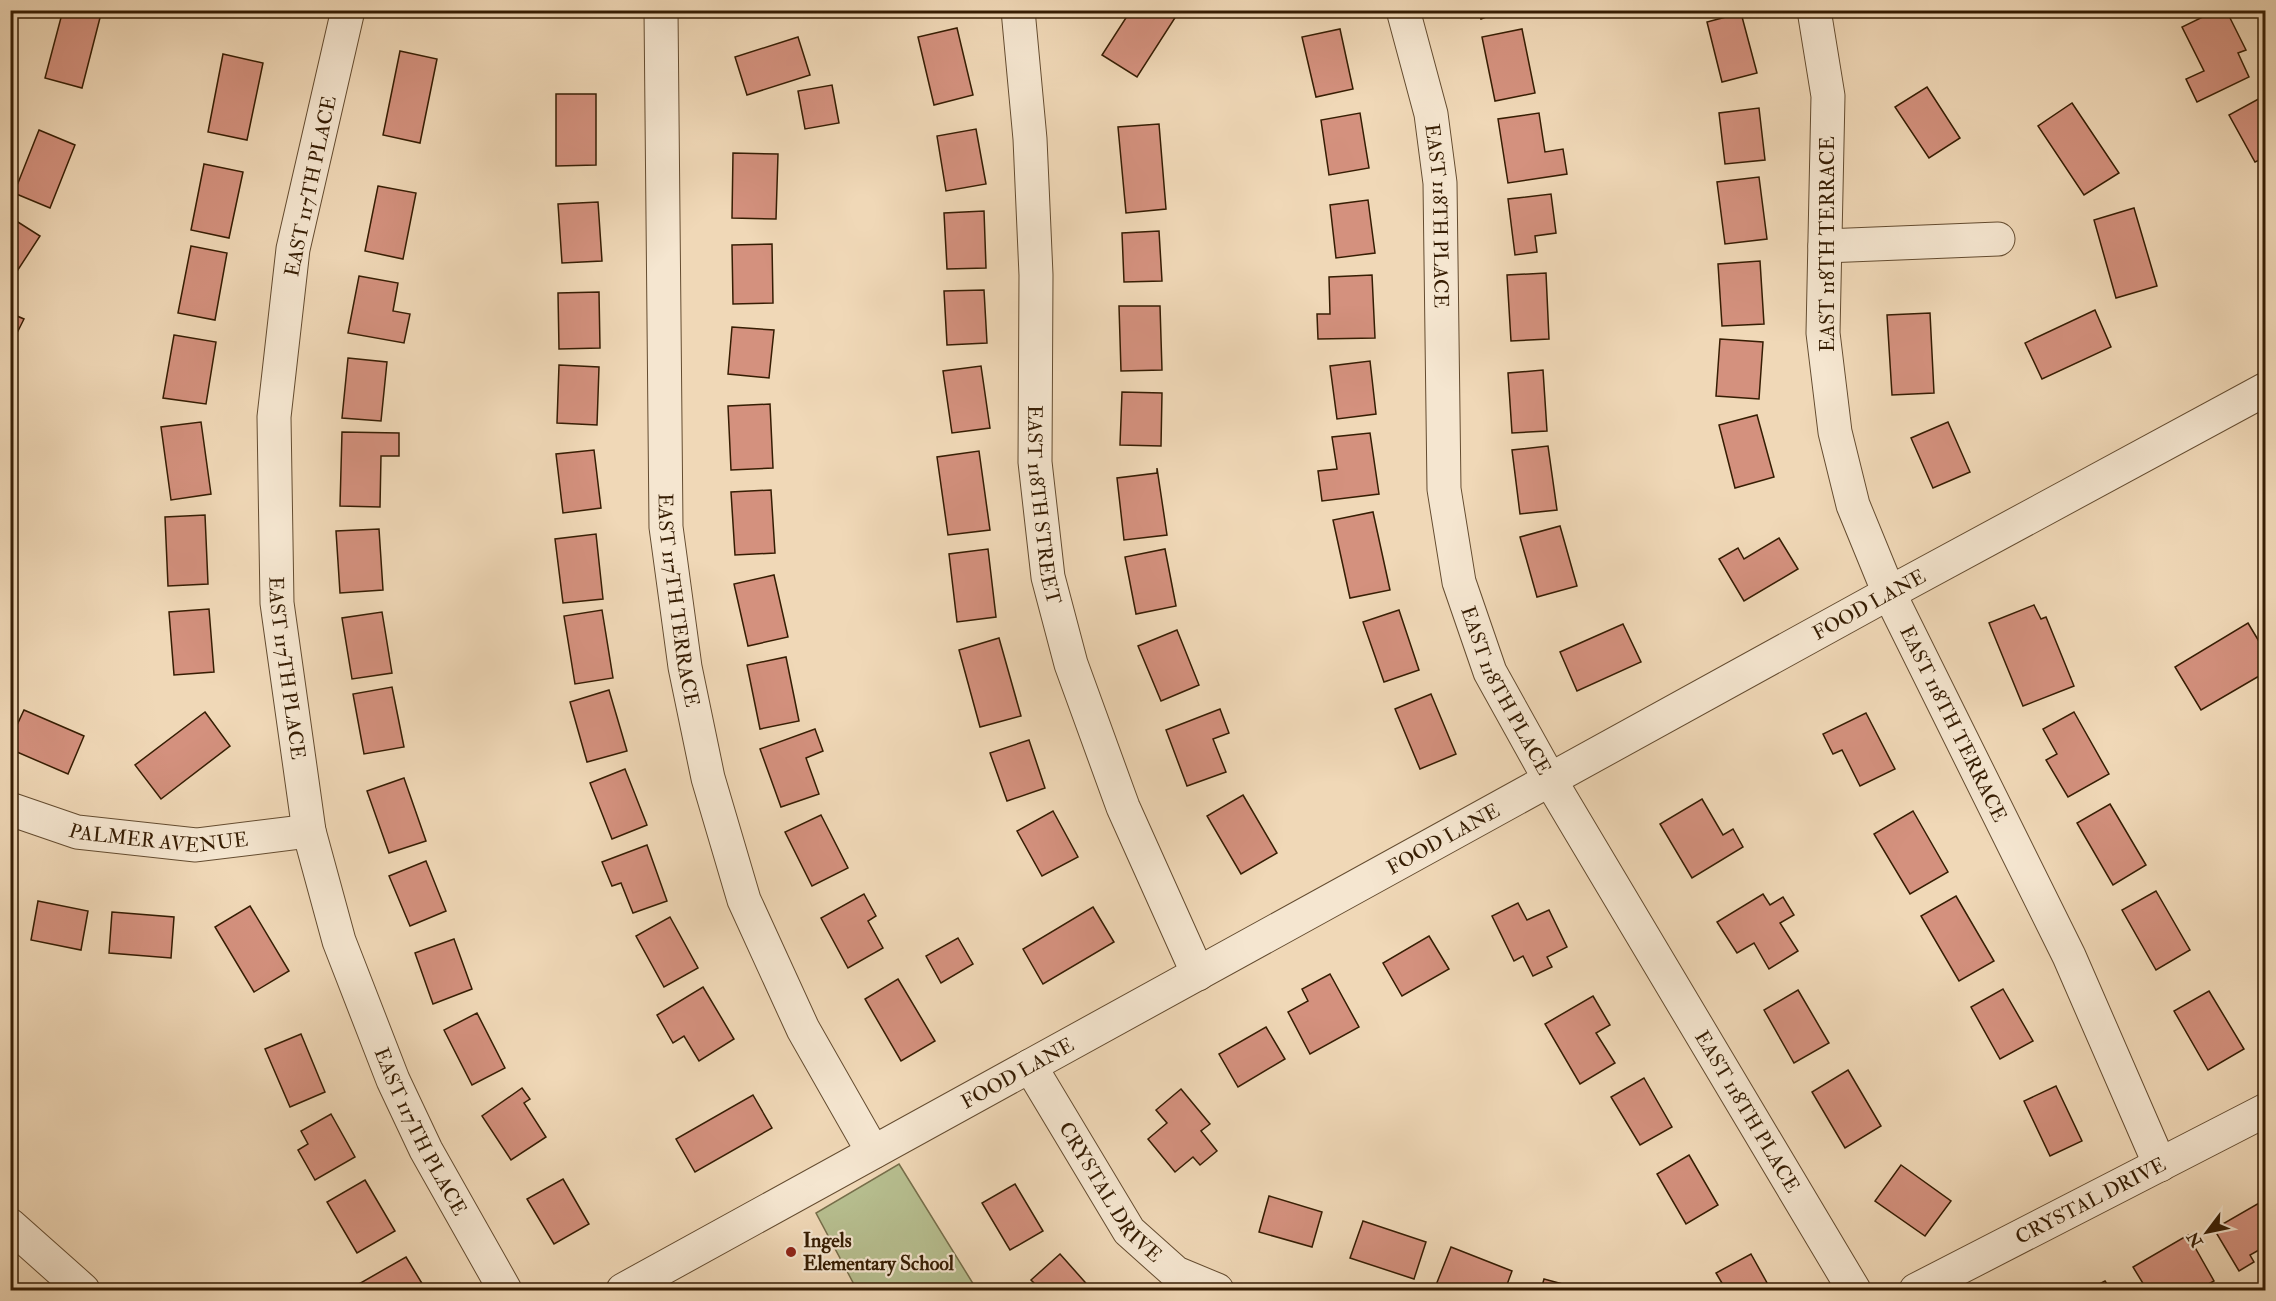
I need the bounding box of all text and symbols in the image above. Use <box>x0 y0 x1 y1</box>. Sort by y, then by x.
street label: EAST 117TH PLACE <box>279 93 342 279</box>
street label: EAST 118TH PLACE <box>1419 122 1454 308</box>
street label: EAST 118TH TERRACE <box>1815 136 1840 352</box>
street label: EAST 118TH STREET <box>1022 405 1067 607</box>
street label: EAST 117TH TERRACE <box>653 493 705 709</box>
street label: FOOD LANE <box>1808 564 1930 646</box>
street label: EAST 117TH PLACE <box>264 576 311 761</box>
street label: EAST 118TH PLACE <box>1455 603 1557 779</box>
street label: EAST 118TH TERRACE <box>1894 622 2012 826</box>
street label: FOOD LANE <box>1382 798 1504 880</box>
street label: PALMER AVENUE <box>65 818 250 858</box>
street label: EAST 118TH PLACE <box>1689 1026 1805 1197</box>
street label: FOOD LANE <box>957 1032 1078 1115</box>
street label: EAST 117TH PLACE <box>369 1044 472 1220</box>
street label: CRYSTAL DRIVE <box>1053 1117 1167 1268</box>
street label: CRYSTAL DRIVE <box>2011 1152 2170 1250</box>
north arrow <box>2177 1202 2237 1262</box>
text: N <box>2182 1227 2208 1252</box>
place label: Ingels Elementary School <box>803 1228 955 1277</box>
marker: Ingels Elementary School <box>784 1245 798 1259</box>

